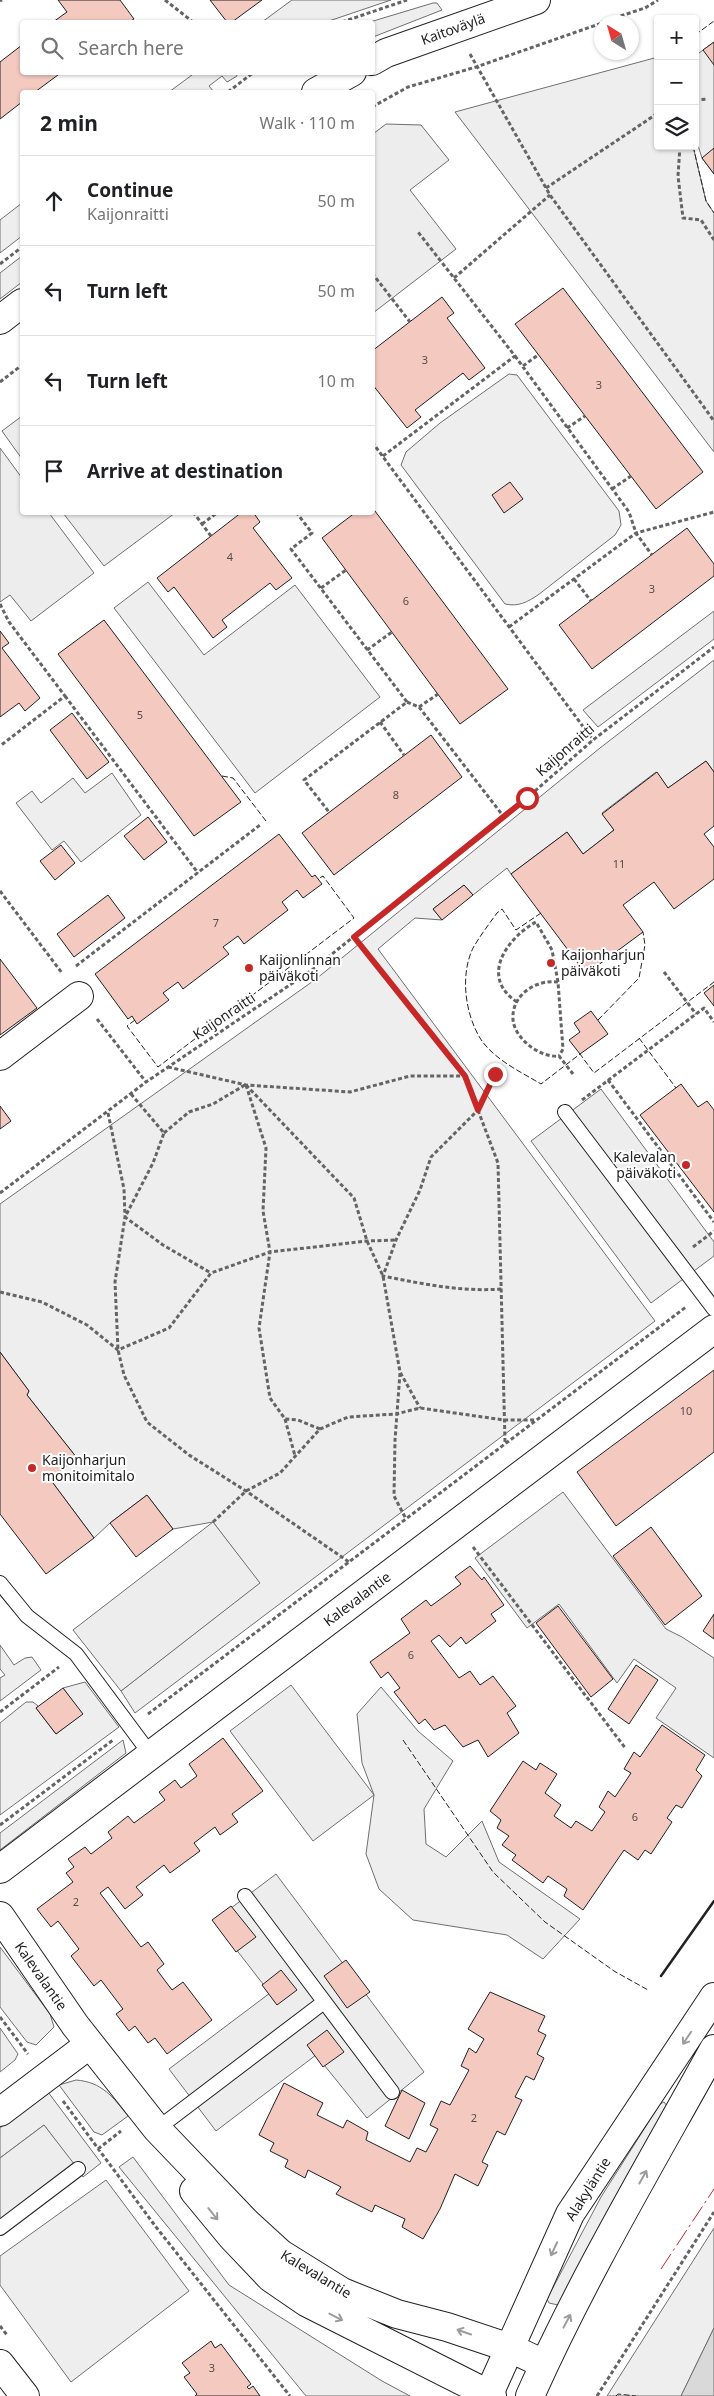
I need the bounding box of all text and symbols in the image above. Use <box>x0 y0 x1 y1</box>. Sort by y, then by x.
street label: Kaitoväylä <box>418 8 488 49</box>
north arrow <box>594 15 639 60</box>
map controls <box>654 15 699 150</box>
button: + <box>654 15 699 60</box>
search box <box>20 20 375 75</box>
icon: search <box>38 34 66 62</box>
text: Search here <box>78 35 184 61</box>
button: − <box>654 60 699 105</box>
button: layers <box>654 105 699 150</box>
text: 2 min <box>40 109 98 137</box>
text: Walk · 110 m <box>260 112 355 134</box>
text: Continue <box>87 177 173 203</box>
icon: ahead <box>40 187 68 215</box>
text: 50 m <box>318 190 355 212</box>
text: Kaijonraitti <box>87 203 169 225</box>
icon: left <box>40 277 68 305</box>
text: Turn left <box>87 278 168 304</box>
text: 50 m <box>318 280 355 302</box>
house number: 3 <box>422 352 428 367</box>
icon: left <box>40 367 68 395</box>
text: Turn left <box>87 368 168 394</box>
text: 10 m <box>318 370 355 392</box>
house number: 3 <box>596 377 602 392</box>
icon: arrive <box>40 457 68 485</box>
text: Arrive at destination <box>87 458 283 484</box>
house number: 4 <box>227 549 234 564</box>
house number: 3 <box>649 581 655 596</box>
house number: 6 <box>403 593 409 608</box>
house number: 5 <box>137 707 143 722</box>
street label: Kaijonraitti <box>531 719 598 780</box>
house number: 8 <box>393 787 399 802</box>
route start <box>516 787 539 810</box>
house number: 11 <box>613 856 625 871</box>
house number: 7 <box>213 915 219 930</box>
place label: Kaijonharjun päiväkoti <box>561 945 645 980</box>
place label: Kaijonlinnan päiväkoti <box>259 950 341 985</box>
marker: Kaijonharjun päiväkoti <box>545 957 557 969</box>
marker: Kaijonlinnan päiväkoti <box>243 962 255 974</box>
street label: Kaijonraitti <box>189 988 259 1043</box>
route end <box>484 1063 507 1086</box>
place label: Kalevalan päiväkoti <box>613 1147 676 1182</box>
marker: Kalevalan päiväkoti <box>680 1159 692 1171</box>
house number: 10 <box>680 1403 692 1418</box>
place label: Kaijonharjun monitoimitalo <box>42 1450 135 1485</box>
marker: Kaijonharjun monitoimitalo <box>26 1462 38 1474</box>
street label: Kalevalantie <box>319 1567 394 1630</box>
house number: 6 <box>408 1647 414 1662</box>
house number: 6 <box>632 1809 638 1824</box>
house number: 2 <box>73 1894 79 1909</box>
street label: Kalevalantie <box>11 1938 72 2014</box>
one-way arrow <box>682 2031 692 2045</box>
house number: 2 <box>471 2110 477 2125</box>
street label: Alakyläntie <box>561 2153 615 2224</box>
one-way arrow <box>638 2170 648 2185</box>
one-way arrow <box>207 2207 218 2220</box>
one-way arrow <box>549 2241 558 2256</box>
street label: Kalevalantie <box>277 2245 355 2302</box>
one-way arrow <box>328 2312 343 2322</box>
one-way arrow <box>563 2314 572 2329</box>
one-way arrow <box>456 2327 472 2336</box>
house number: 3 <box>209 2360 215 2375</box>

